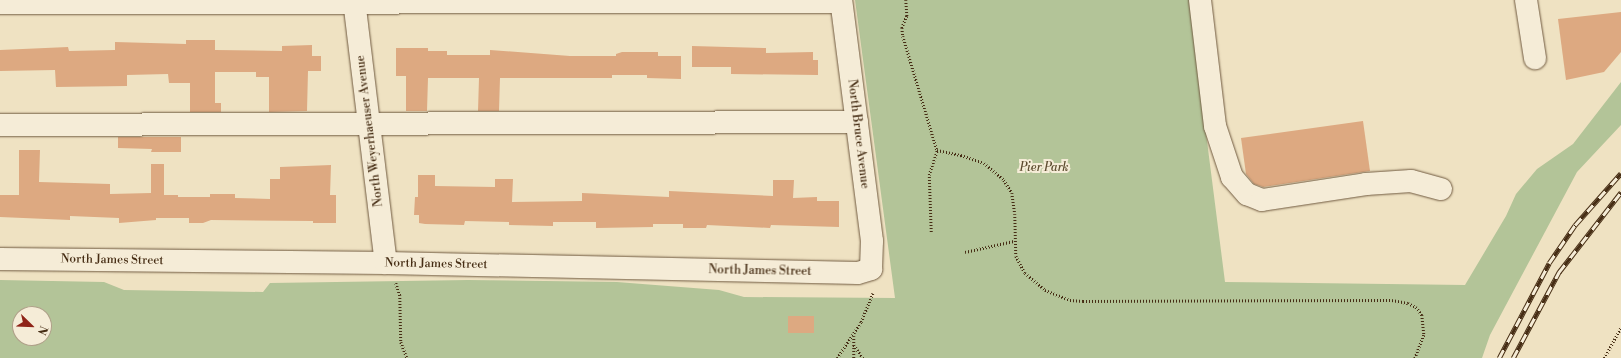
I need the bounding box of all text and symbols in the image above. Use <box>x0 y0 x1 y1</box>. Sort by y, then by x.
street label: North Weyerhaeuser Avenue <box>354 54 386 208</box>
street label: North Bruce Avenue <box>844 79 872 189</box>
park label: Pier Park <box>1019 161 1069 175</box>
street label: North James Street <box>60 252 164 268</box>
street label: North James Street <box>384 256 488 272</box>
street label: North James Street <box>708 263 812 279</box>
north arrow <box>12 306 52 346</box>
text: N <box>34 324 50 337</box>

